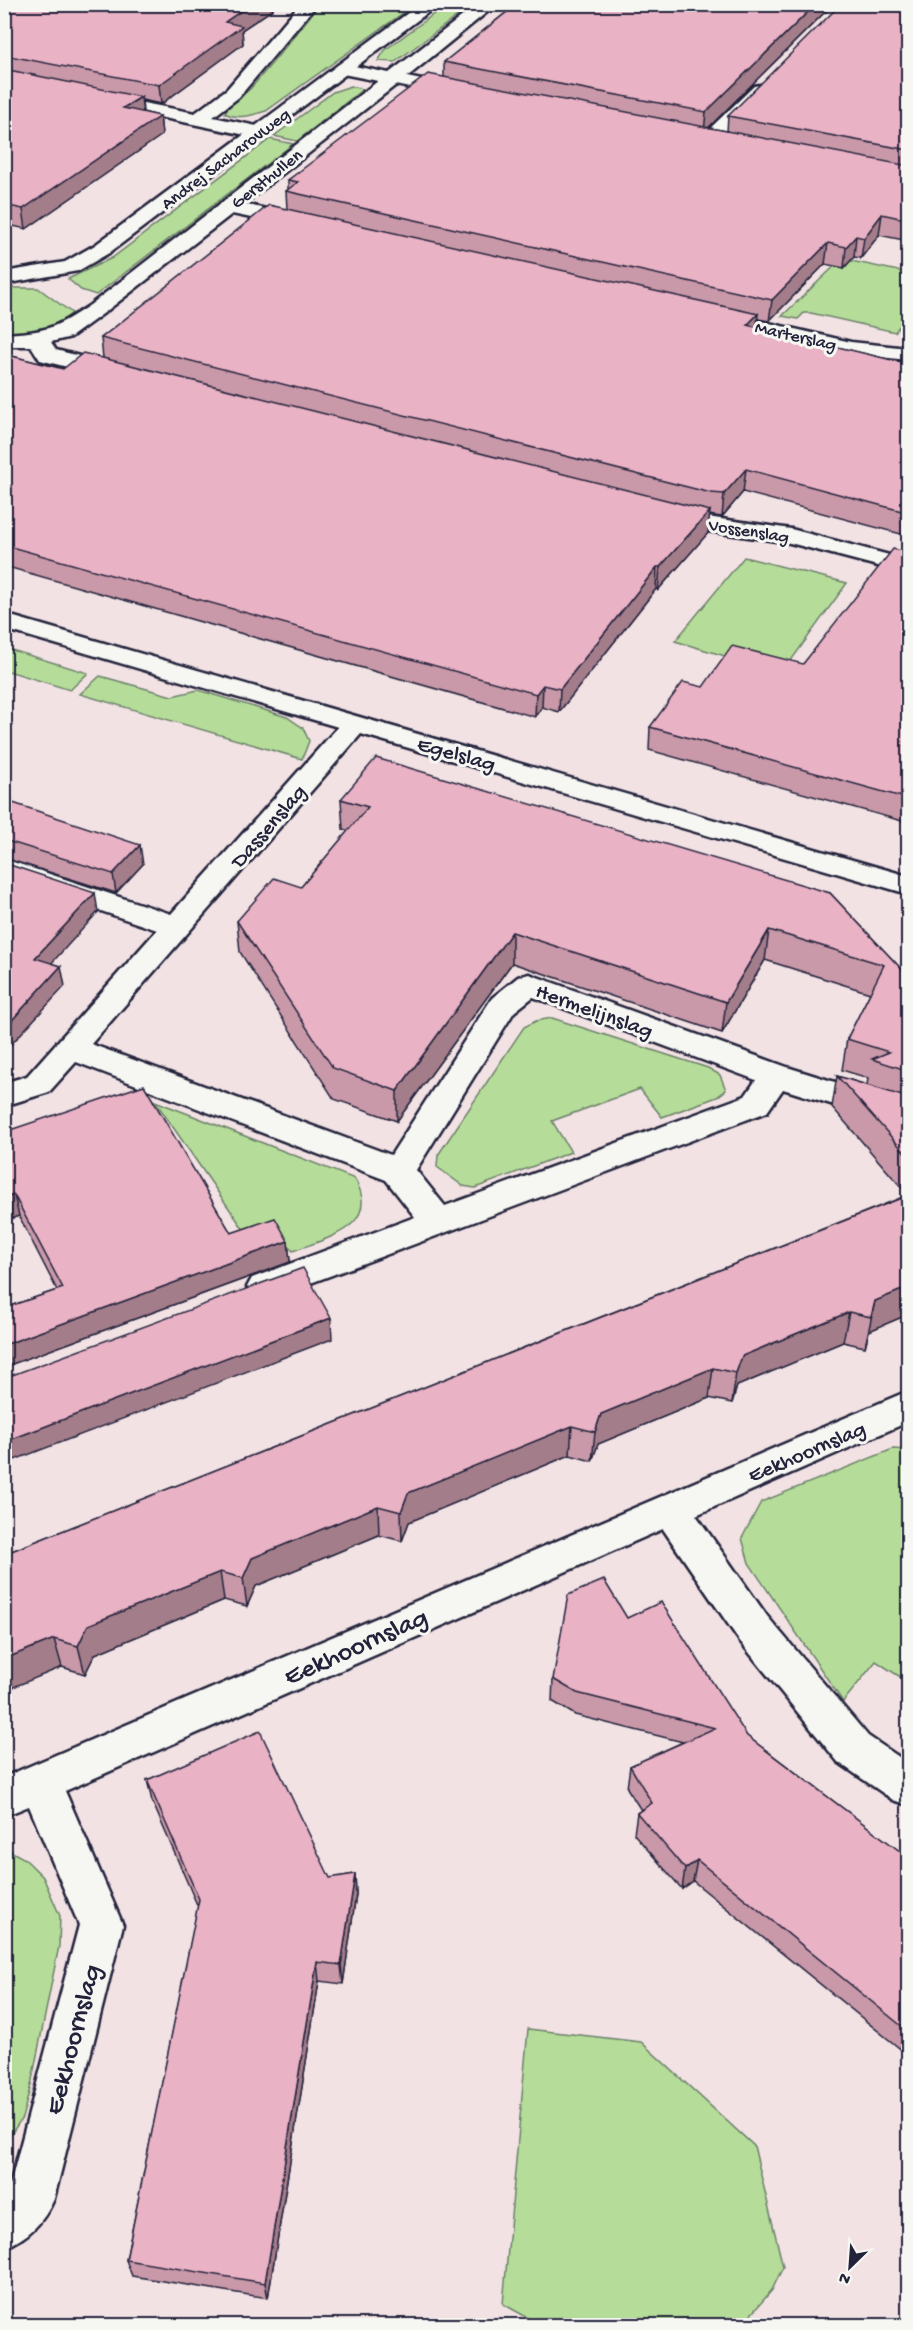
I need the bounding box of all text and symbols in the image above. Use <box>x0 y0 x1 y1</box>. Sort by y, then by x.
street label: Andrej Sacharovweg <box>158 105 295 215</box>
street label: Gersthullen <box>228 145 308 214</box>
street label: Marterslag <box>753 318 838 357</box>
street label: Vossenslag <box>706 516 790 549</box>
street label: Egelslag <box>414 732 498 779</box>
street label: Dassenslag <box>225 781 313 876</box>
street label: Hermelijnslag <box>531 980 656 1046</box>
street label: Eekhoornslag <box>745 1417 870 1490</box>
street label: Eekhoornslag <box>280 1603 433 1695</box>
street label: Eekhoornslag <box>39 1962 110 2119</box>
north arrow <box>820 2237 880 2297</box>
text: N <box>836 2266 854 2288</box>

